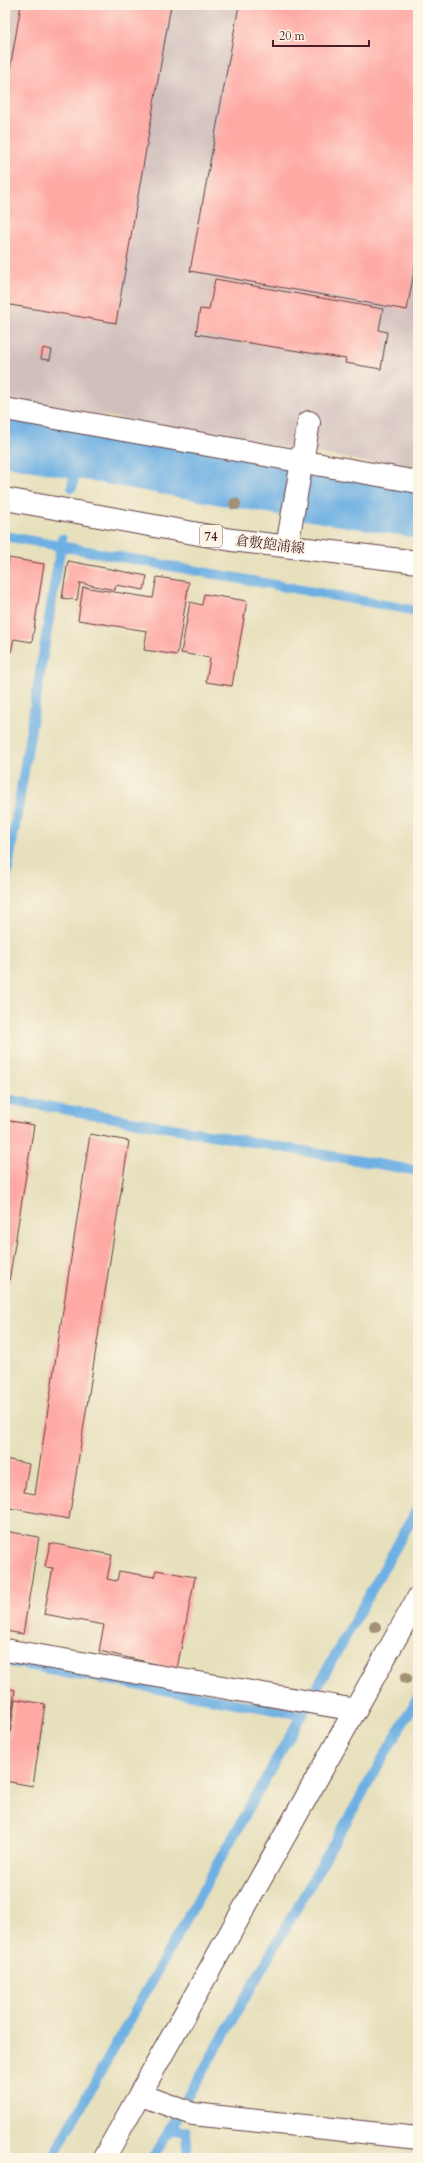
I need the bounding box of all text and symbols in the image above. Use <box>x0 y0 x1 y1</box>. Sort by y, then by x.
scale bar <box>273 22 369 48</box>
text: 20 m <box>279 28 306 44</box>
road number: 74 <box>200 525 222 547</box>
street label: 倉敷飽浦線 <box>234 531 306 558</box>

